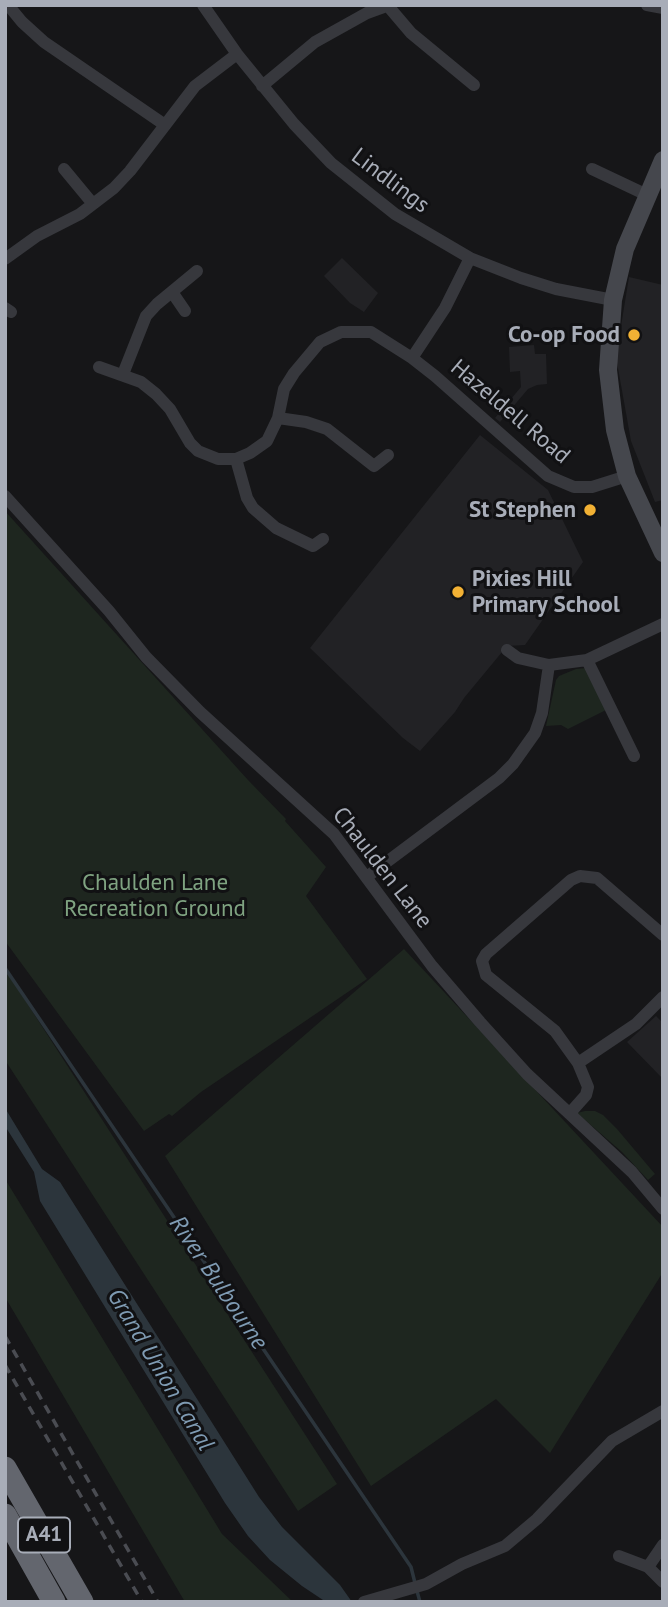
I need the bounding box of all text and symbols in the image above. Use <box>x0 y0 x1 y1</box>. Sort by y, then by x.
street label: Lindlings <box>346 143 434 219</box>
place label: Co-op Food <box>508 321 620 349</box>
marker: Co-op Food <box>626 327 642 343</box>
street label: Hazeldell Road <box>445 354 575 470</box>
place label: St Stephen <box>469 496 576 524</box>
marker: St Stephen <box>582 502 598 518</box>
place label: Pixies Hill Primary School <box>472 565 620 619</box>
marker: Pixies Hill Primary School <box>450 584 466 600</box>
street label: Chaulden Lane <box>326 802 438 934</box>
park label: Chaulden Lane Recreation Ground <box>64 869 246 923</box>
water label: River Bulbourne <box>163 1211 273 1355</box>
water label: Grand Union Canal <box>100 1284 220 1456</box>
road number: A41 <box>18 1518 70 1552</box>

